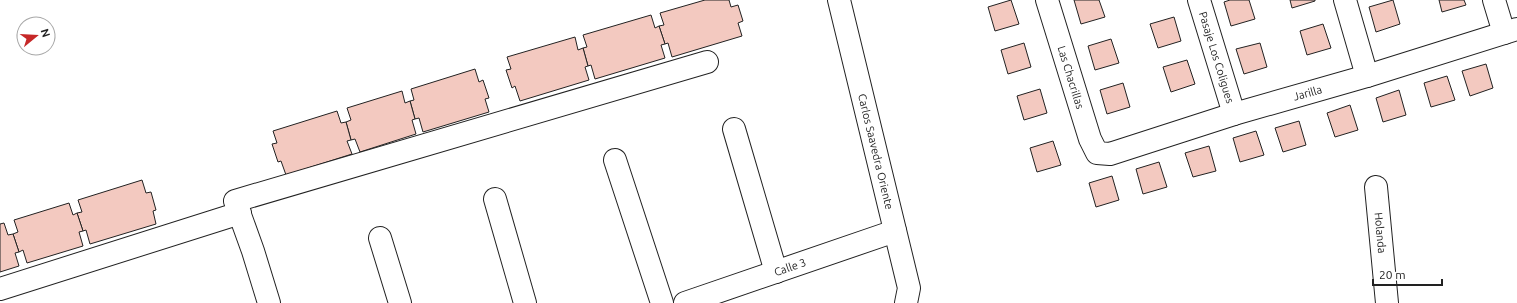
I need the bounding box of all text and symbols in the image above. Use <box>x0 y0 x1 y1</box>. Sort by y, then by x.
street label: Pasaje Los Coligues <box>1197 10 1236 105</box>
north arrow <box>16 16 56 56</box>
text: N <box>39 27 52 39</box>
street label: Las Chacrillas <box>1056 44 1086 111</box>
street label: Jarilla <box>1292 83 1323 103</box>
street label: Carlos Saavedra Oriente <box>856 92 896 211</box>
street label: Holanda <box>1372 212 1388 254</box>
street label: Calle 3 <box>772 256 808 278</box>
scale bar <box>1373 261 1442 287</box>
text: 20 m <box>1379 268 1406 281</box>

